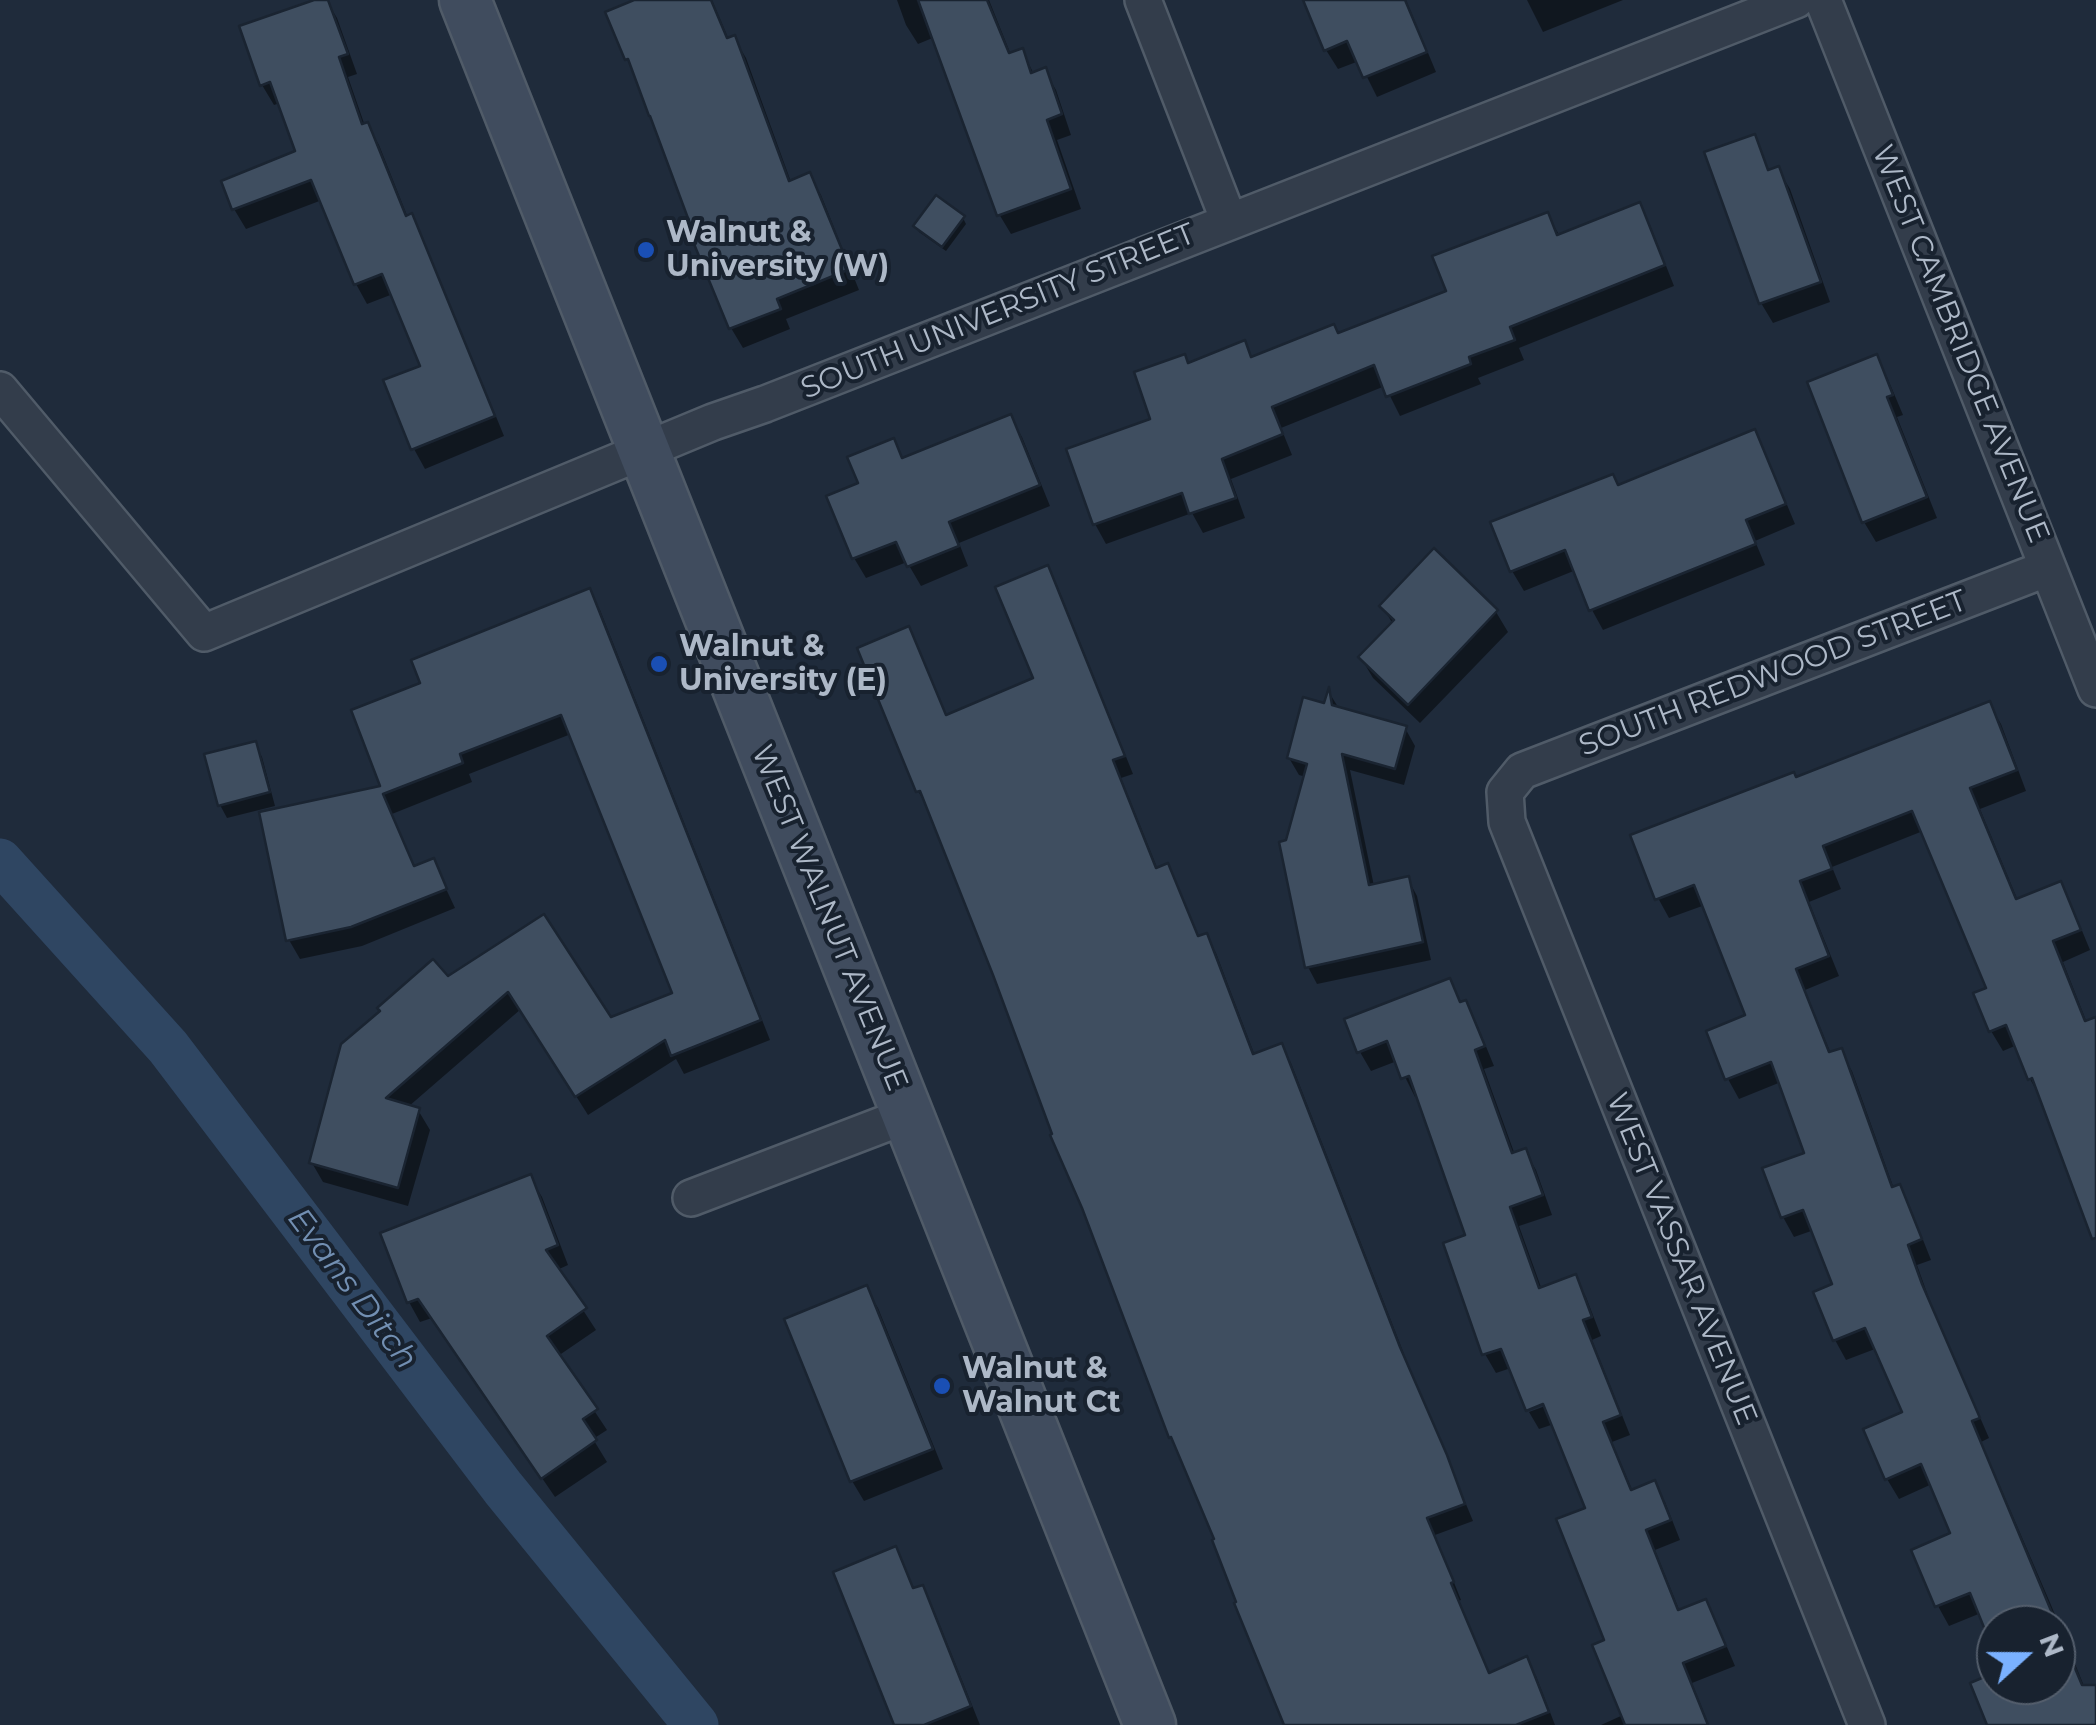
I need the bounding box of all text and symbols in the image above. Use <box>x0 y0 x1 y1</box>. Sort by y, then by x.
street label: WEST CAMBRIDGE AVENUE <box>1864 140 2056 548</box>
place label: Walnut & University (W) <box>666 215 889 286</box>
street label: SOUTH UNIVERSITY STREET <box>796 216 1200 408</box>
marker: Walnut & University (W) <box>635 239 657 261</box>
street label: SOUTH REDWOOD STREET <box>1574 583 1972 765</box>
place label: Walnut & University (E) <box>679 629 887 700</box>
marker: Walnut & University (E) <box>648 653 670 675</box>
street label: WEST WALNUT AVENUE <box>743 740 915 1096</box>
street label: WEST VASSAR AVENUE <box>1598 1088 1764 1430</box>
water label: Evans Ditch <box>279 1201 425 1377</box>
place label: Walnut & Walnut Ct <box>962 1351 1120 1422</box>
marker: Walnut & Walnut Ct <box>931 1375 953 1397</box>
north arrow <box>1976 1605 2076 1705</box>
text: N <box>2032 1628 2072 1662</box>

